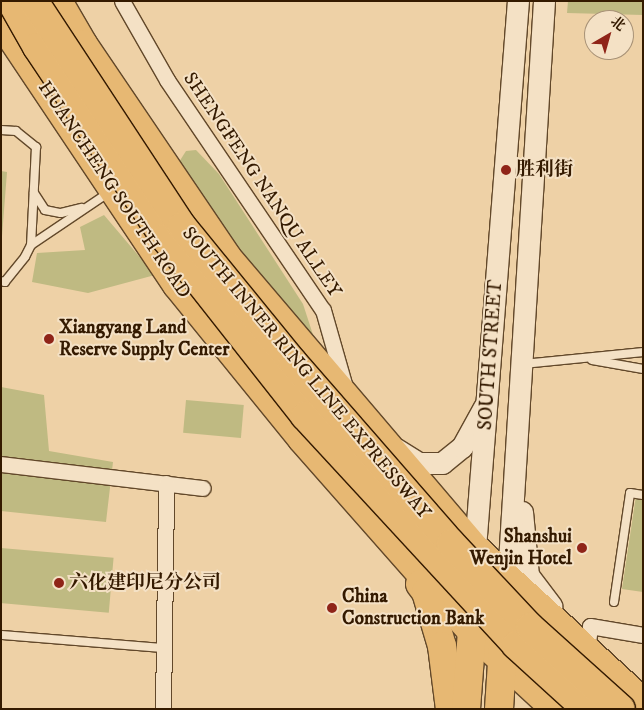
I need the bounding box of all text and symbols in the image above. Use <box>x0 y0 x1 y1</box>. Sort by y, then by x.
north arrow <box>584 10 634 60</box>
text: 北 <box>607 13 629 35</box>
street label: SHENGFENG NANQU ALLEY <box>178 68 346 302</box>
street label: HUANCHENG SOUTH ROAD <box>33 77 195 303</box>
place label: 胜利街 <box>516 159 573 181</box>
marker: 胜利街 <box>500 164 512 176</box>
street label: SOUTH INNER RING LINE EXPRESSWAY <box>177 222 435 524</box>
street label: SOUTH STREET <box>474 279 508 431</box>
place label: Xiangyang Land Reserve Supply Center <box>59 317 229 361</box>
marker: Xiangyang Land Reserve Supply Center <box>43 333 55 345</box>
place label: Shanshui Wenjin Hotel <box>470 526 572 570</box>
marker: Shanshui Wenjin Hotel <box>576 542 588 554</box>
place label: 六化建印尼分公司 <box>69 572 221 594</box>
marker: 六化建印尼分公司 <box>53 577 65 589</box>
place label: China Construction Bank <box>342 586 484 630</box>
marker: China Construction Bank <box>326 602 338 614</box>

